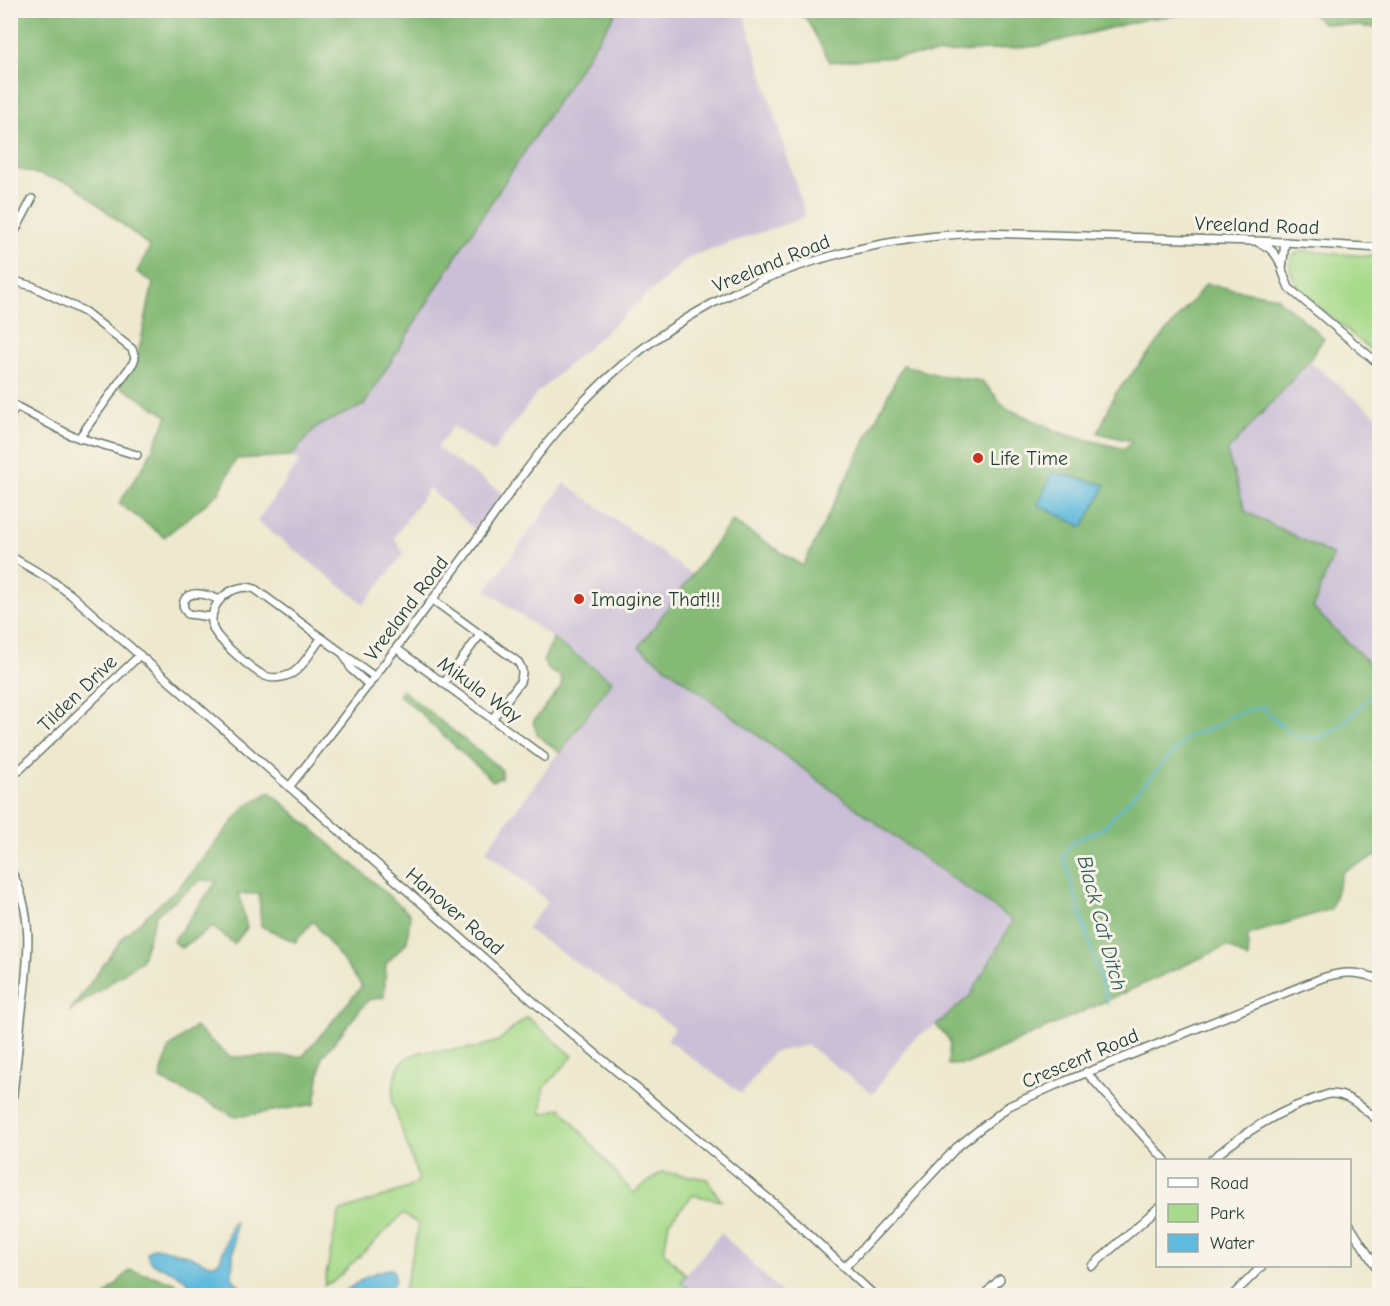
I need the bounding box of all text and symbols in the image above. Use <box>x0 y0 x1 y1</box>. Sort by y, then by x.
street label: Vreeland Road <box>1194 212 1320 239</box>
street label: Vreeland Road <box>709 229 833 297</box>
place label: Life Time <box>990 447 1068 470</box>
marker: Life Time <box>971 451 985 465</box>
street label: Vreeland Road <box>360 552 453 665</box>
place label: Imagine That!!! <box>591 588 721 611</box>
marker: Imagine That!!! <box>572 592 586 606</box>
street label: Tilden Drive <box>33 650 122 737</box>
street label: Mikula Way <box>433 651 526 727</box>
water label: Black Cat Ditch <box>1072 853 1132 993</box>
street label: Hanover Road <box>401 863 508 960</box>
street label: Crescent Road <box>1018 1024 1142 1093</box>
legend <box>1156 1159 1351 1267</box>
text: Road <box>1210 1173 1249 1194</box>
text: Park <box>1210 1203 1245 1224</box>
text: Water <box>1210 1233 1255 1254</box>

